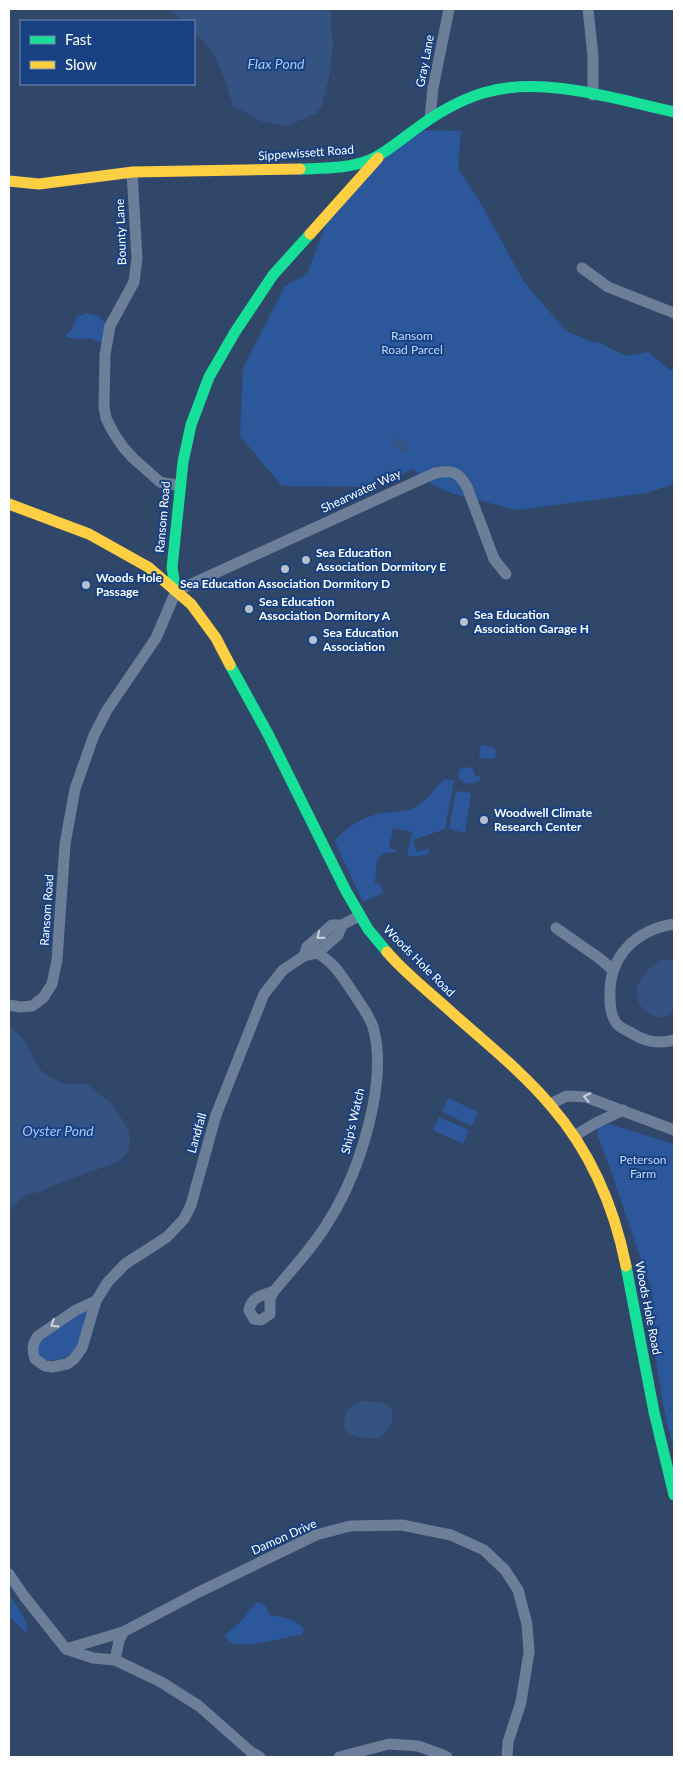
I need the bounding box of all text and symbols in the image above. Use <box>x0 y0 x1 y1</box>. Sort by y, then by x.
legend <box>20 20 195 85</box>
text: Fast <box>65 30 92 48</box>
street label: Gray Lane <box>412 34 437 88</box>
text: Slow <box>65 55 97 73</box>
water label: Flax Pond <box>248 55 305 72</box>
street label: Sippewissett Road <box>258 142 354 163</box>
street label: Bounty Lane <box>112 199 129 265</box>
park label: Ransom Road Parcel <box>381 328 443 357</box>
street label: Shearwater Way <box>318 465 404 516</box>
street label: Ransom Road <box>152 481 173 553</box>
place label: Sea Education Association Dormitory E <box>315 545 446 574</box>
marker: Sea Education Association Dormitory E <box>300 554 312 566</box>
marker: Sea Education Association Dormitory D <box>279 563 291 575</box>
place label: Woods Hole Passage <box>96 570 163 599</box>
place label: Sea Education Association Dormitory D <box>180 576 390 591</box>
marker: Woods Hole Passage <box>80 579 92 591</box>
place label: Sea Education Association Dormitory A <box>258 594 391 623</box>
marker: Sea Education Association Dormitory A <box>243 603 255 615</box>
place label: Sea Education Association Garage H <box>473 607 589 636</box>
marker: Sea Education Association Garage H <box>458 616 470 628</box>
place label: Sea Education Association <box>322 625 399 654</box>
marker: Sea Education Association <box>307 634 319 646</box>
place label: Woodwell Climate Research Center <box>494 805 593 834</box>
marker: Woodwell Climate Research Center <box>478 814 490 826</box>
street label: Ransom Road <box>37 874 56 946</box>
street label: Woods Hole Road <box>380 922 458 1000</box>
one-way arrow <box>316 930 325 939</box>
street label: Ship's Watch <box>338 1086 367 1155</box>
one-way arrow <box>582 1092 591 1103</box>
street label: Landfall <box>184 1111 209 1155</box>
water label: Oyster Pond <box>22 1122 94 1139</box>
park label: Peterson Farm <box>620 1152 666 1181</box>
street label: Woods Hole Road <box>632 1260 665 1356</box>
one-way arrow <box>50 1318 59 1328</box>
street label: Damon Drive <box>249 1515 319 1558</box>

